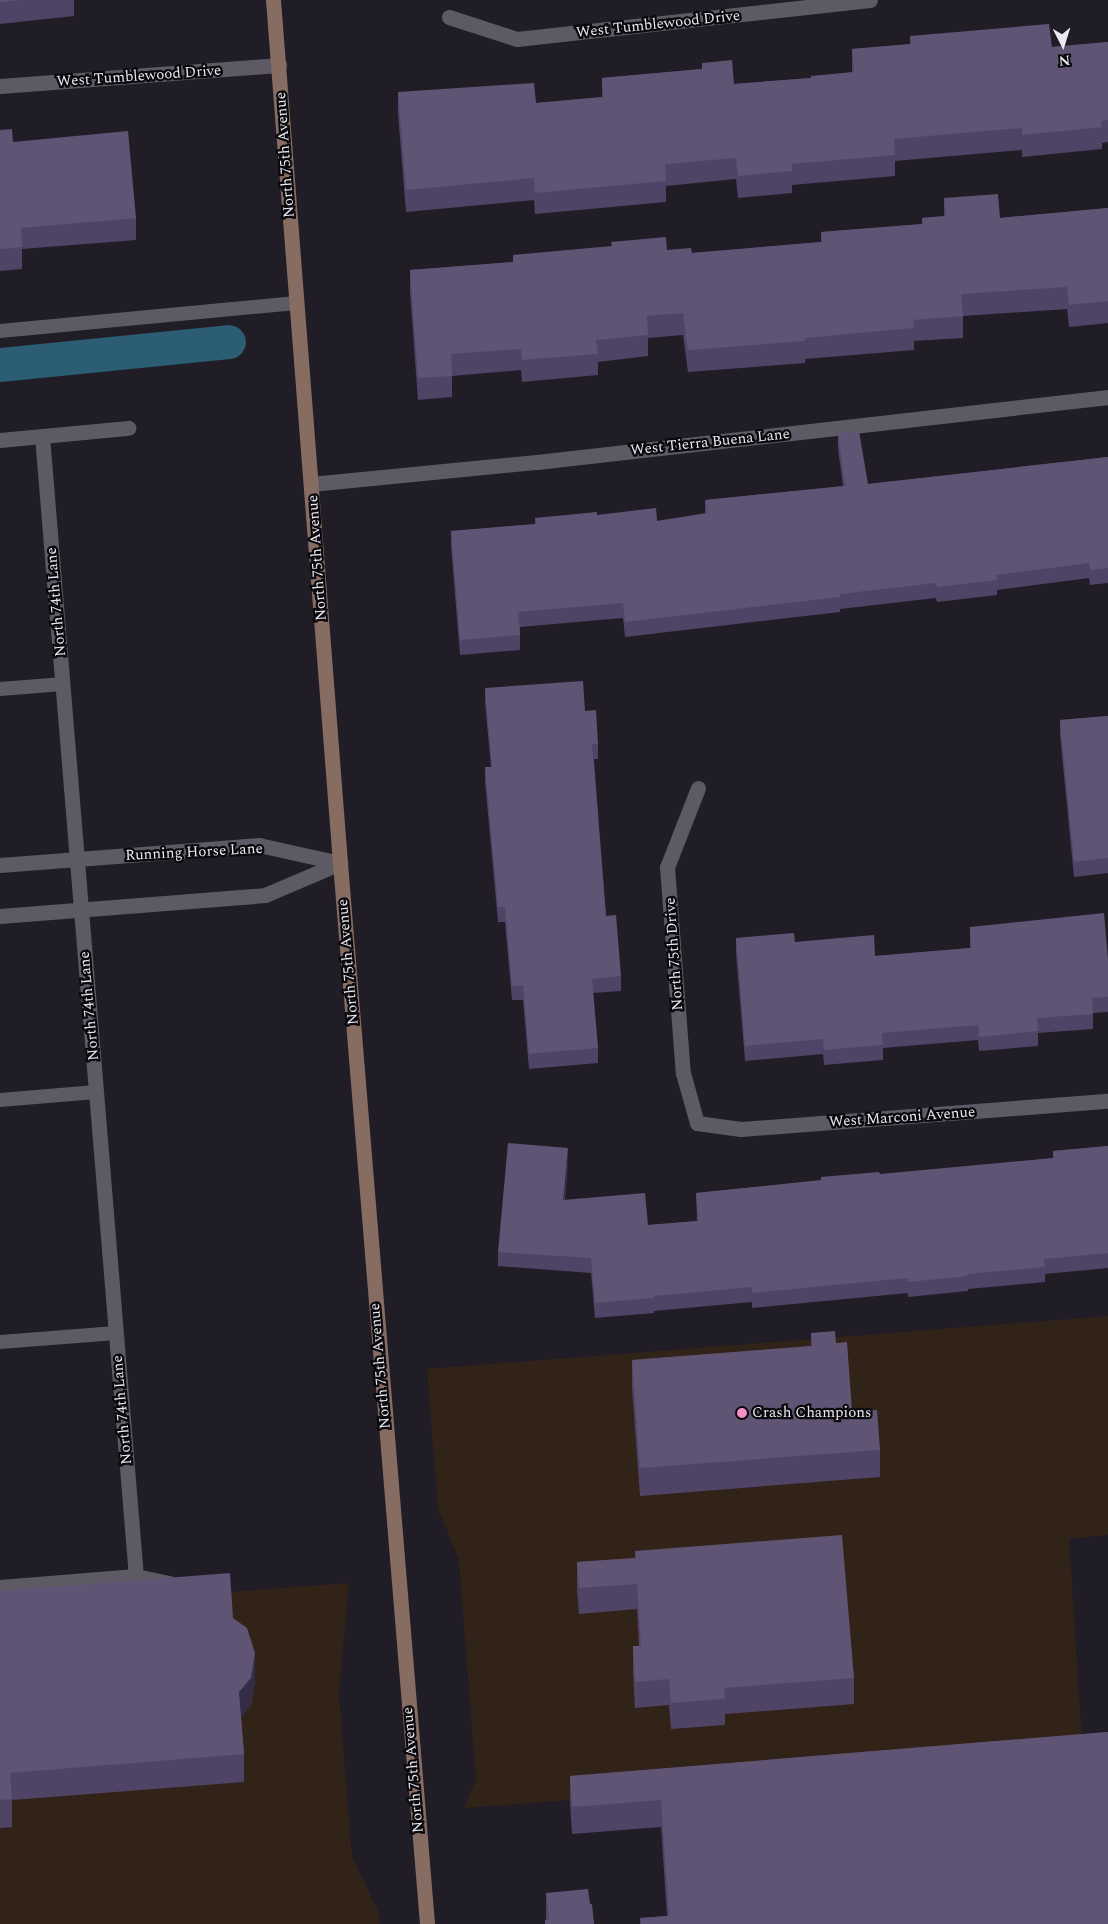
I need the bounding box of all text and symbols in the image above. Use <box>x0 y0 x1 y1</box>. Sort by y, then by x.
street label: West Tumblewood Drive <box>575 6 741 42</box>
north arrow <box>1038 20 1088 70</box>
text: N <box>1058 49 1071 71</box>
street label: West Tumblewood Drive <box>56 61 222 91</box>
street label: North 75th Avenue <box>272 91 298 219</box>
street label: West Tierra Buena Lane <box>629 425 791 459</box>
street label: North 75th Avenue <box>304 494 330 622</box>
street label: North 74th Lane <box>42 547 70 657</box>
street label: Running Horse Lane <box>125 839 263 865</box>
street label: North 75th Drive <box>661 897 687 1011</box>
street label: North 75th Avenue <box>334 898 362 1026</box>
street label: North 74th Lane <box>75 951 103 1061</box>
street label: West Marconi Avenue <box>828 1103 976 1131</box>
street label: North 75th Avenue <box>366 1302 394 1430</box>
street label: North 74th Lane <box>108 1355 136 1465</box>
place label: Crash Champions <box>752 1404 872 1422</box>
marker: Crash Champions <box>736 1407 748 1419</box>
street label: North 75th Avenue <box>399 1706 427 1834</box>

